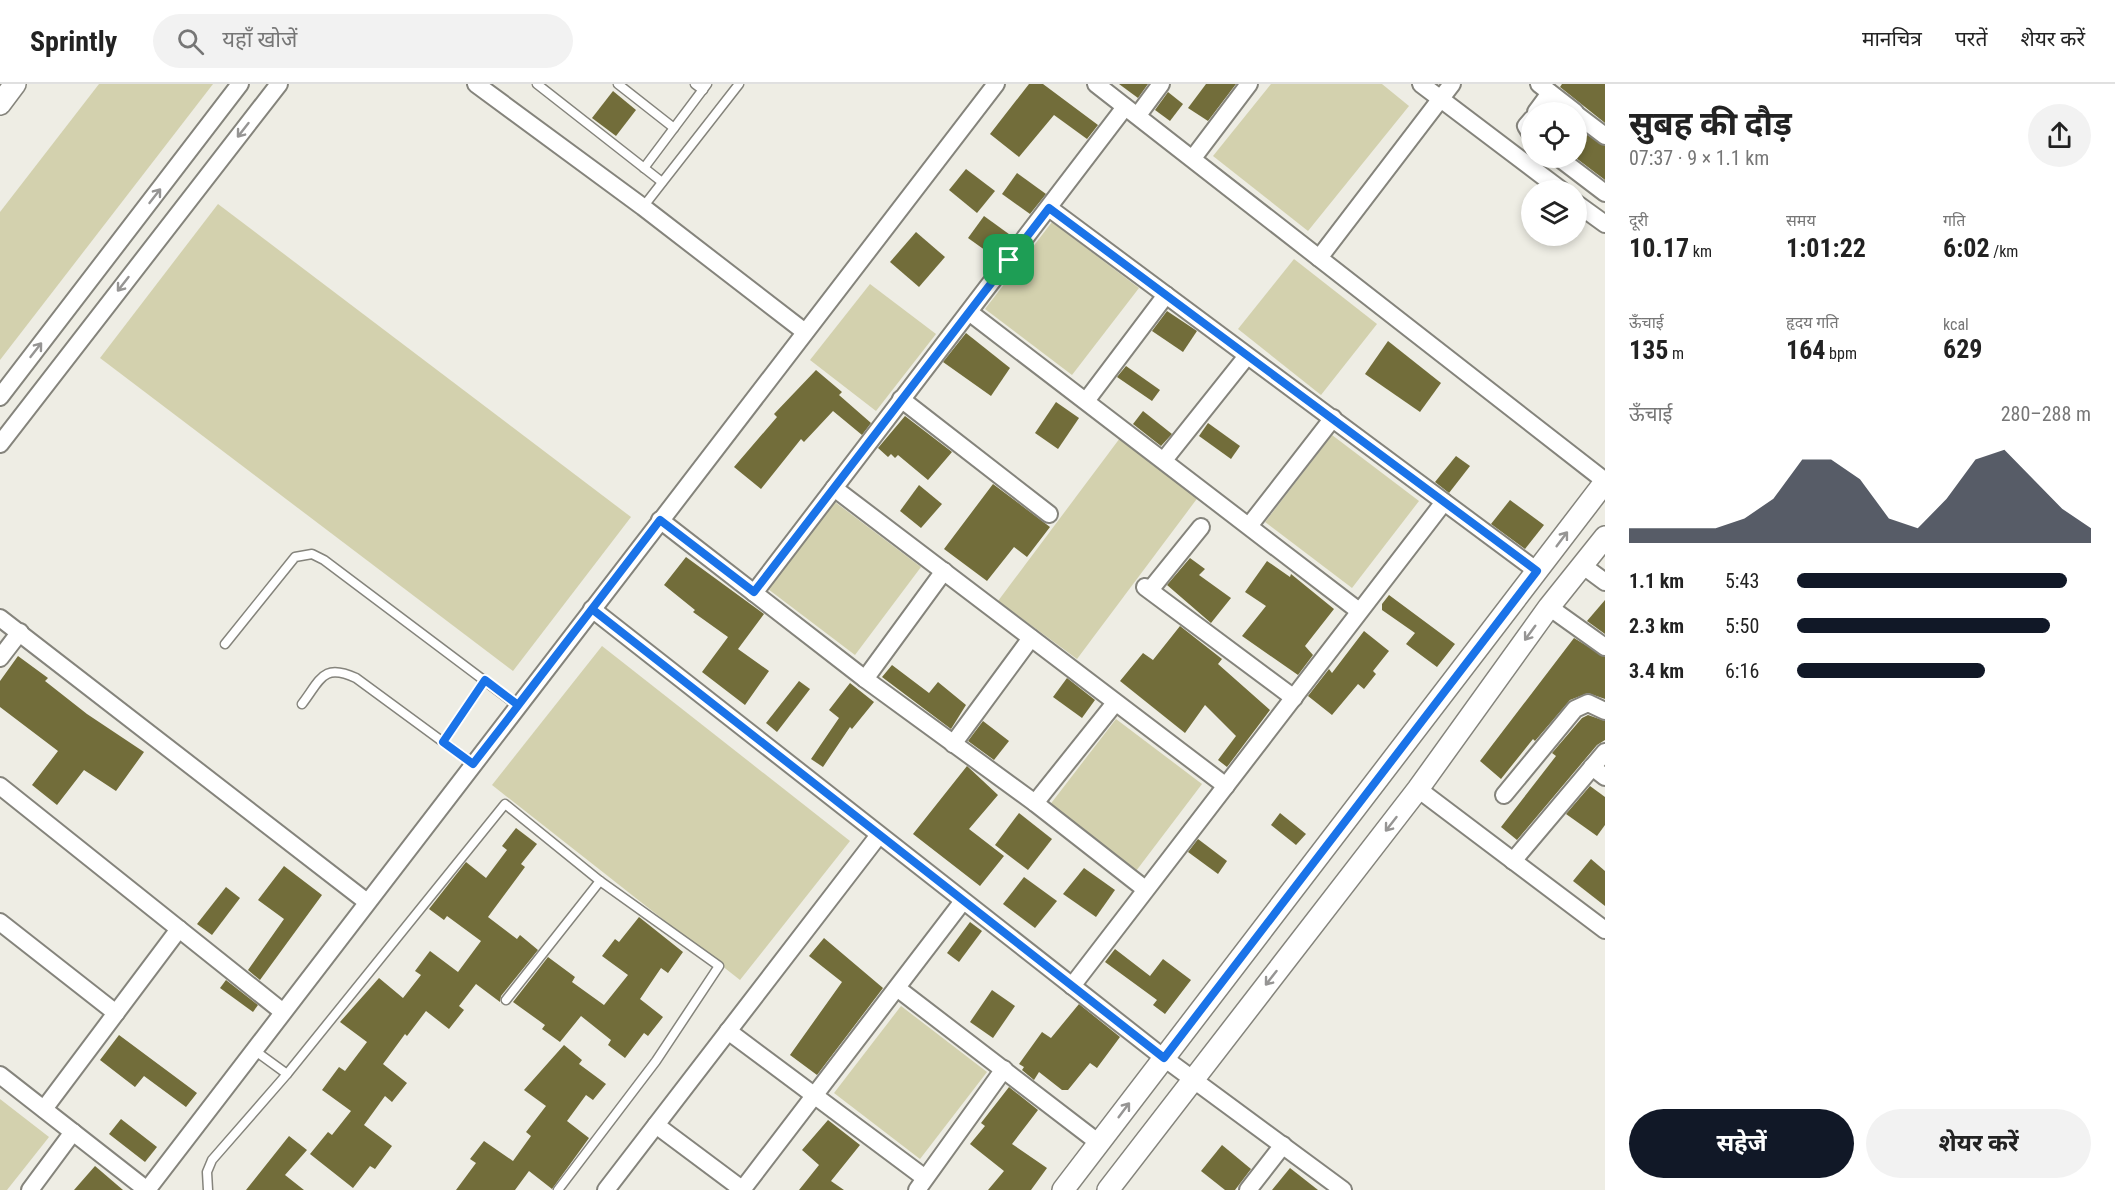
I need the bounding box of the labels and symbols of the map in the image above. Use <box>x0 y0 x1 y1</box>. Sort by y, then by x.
one-way arrow <box>236 122 249 138</box>
one-way arrow <box>148 188 161 204</box>
pin <box>983 234 1034 285</box>
one-way arrow <box>117 276 130 292</box>
one-way arrow <box>29 342 42 358</box>
one-way arrow <box>1555 531 1568 547</box>
one-way arrow <box>1524 624 1536 640</box>
one-way arrow <box>1384 816 1397 832</box>
one-way arrow <box>1265 970 1278 986</box>
one-way arrow <box>1118 1103 1130 1119</box>

